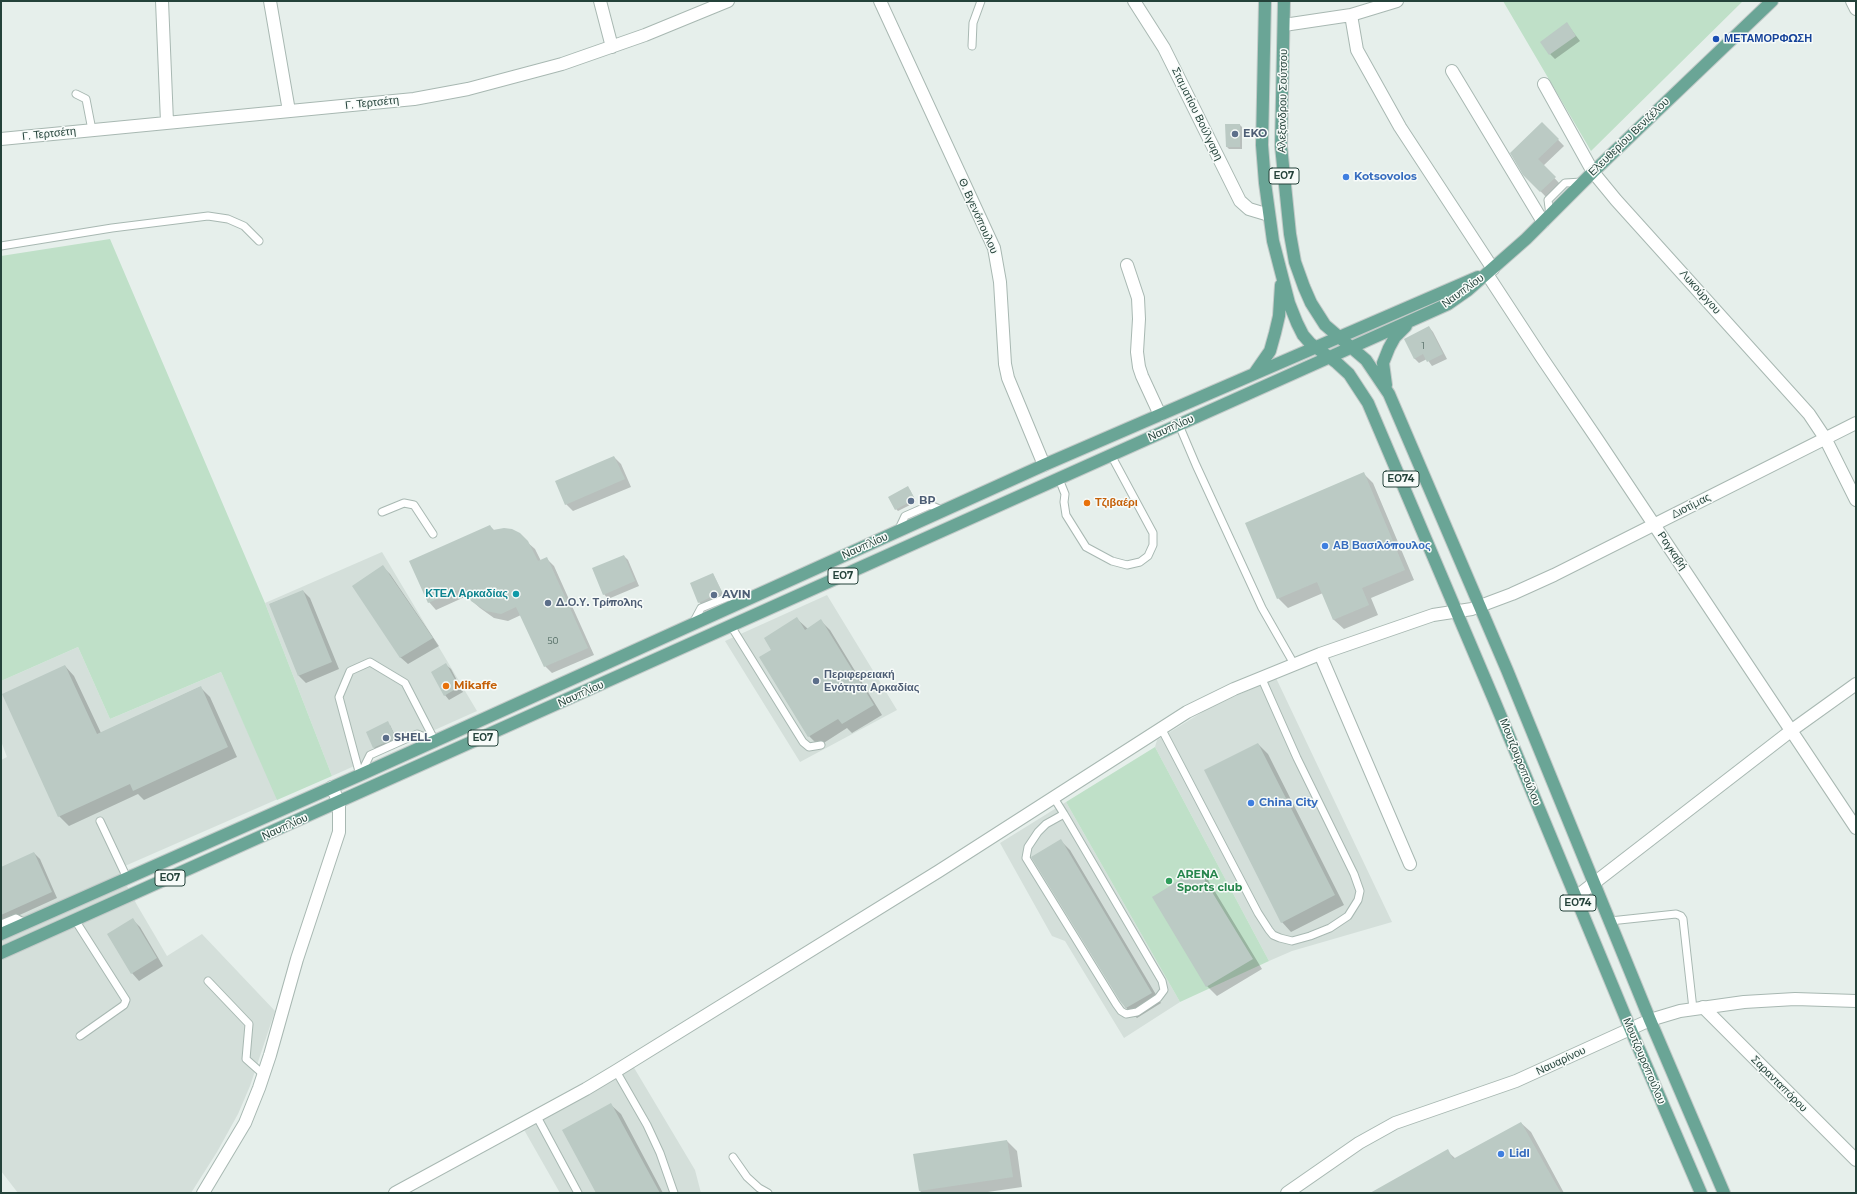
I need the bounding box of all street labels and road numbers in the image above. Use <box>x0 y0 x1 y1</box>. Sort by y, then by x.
street label: Αλεξανδρου Σούτσου <box>1275 49 1291 153</box>
street label: Σταματίου Βούλγαρη <box>1169 65 1225 163</box>
street label: Γ. Τερτσέτη <box>344 94 400 112</box>
street label: Ελευθερίου Βενιζέλου <box>1586 95 1672 179</box>
street label: Γ. Τερτσέτη <box>21 125 77 143</box>
road number: ΕΟ7 <box>1269 168 1299 184</box>
street label: Θ. Βγενόπουλου <box>955 176 1001 256</box>
street label: Λυκούργου <box>1677 267 1723 317</box>
street label: Ναυπλίου <box>1439 271 1487 311</box>
street label: Ναυπλίου <box>1146 412 1196 444</box>
road number: ΕΟ74 <box>1383 471 1419 487</box>
street label: Διοτίμας <box>1669 491 1713 521</box>
street label: Ραγκαβή <box>1654 529 1690 573</box>
street label: Ναυπλίου <box>840 530 890 562</box>
road number: ΕΟ7 <box>828 568 858 584</box>
street label: Ναυπλίου <box>556 678 606 710</box>
street label: Μουτζουροπούλου <box>1497 717 1543 807</box>
road number: ΕΟ7 <box>468 730 498 746</box>
street label: Ναυπλίου <box>260 811 310 843</box>
road number: ΕΟ7 <box>155 870 185 886</box>
road number: ΕΟ74 <box>1560 895 1596 911</box>
street label: Μουτζουροπούλου <box>1620 1016 1668 1106</box>
street label: Ναυαρίνου <box>1534 1044 1588 1078</box>
street label: Σαρανταπόρου <box>1748 1053 1810 1115</box>

